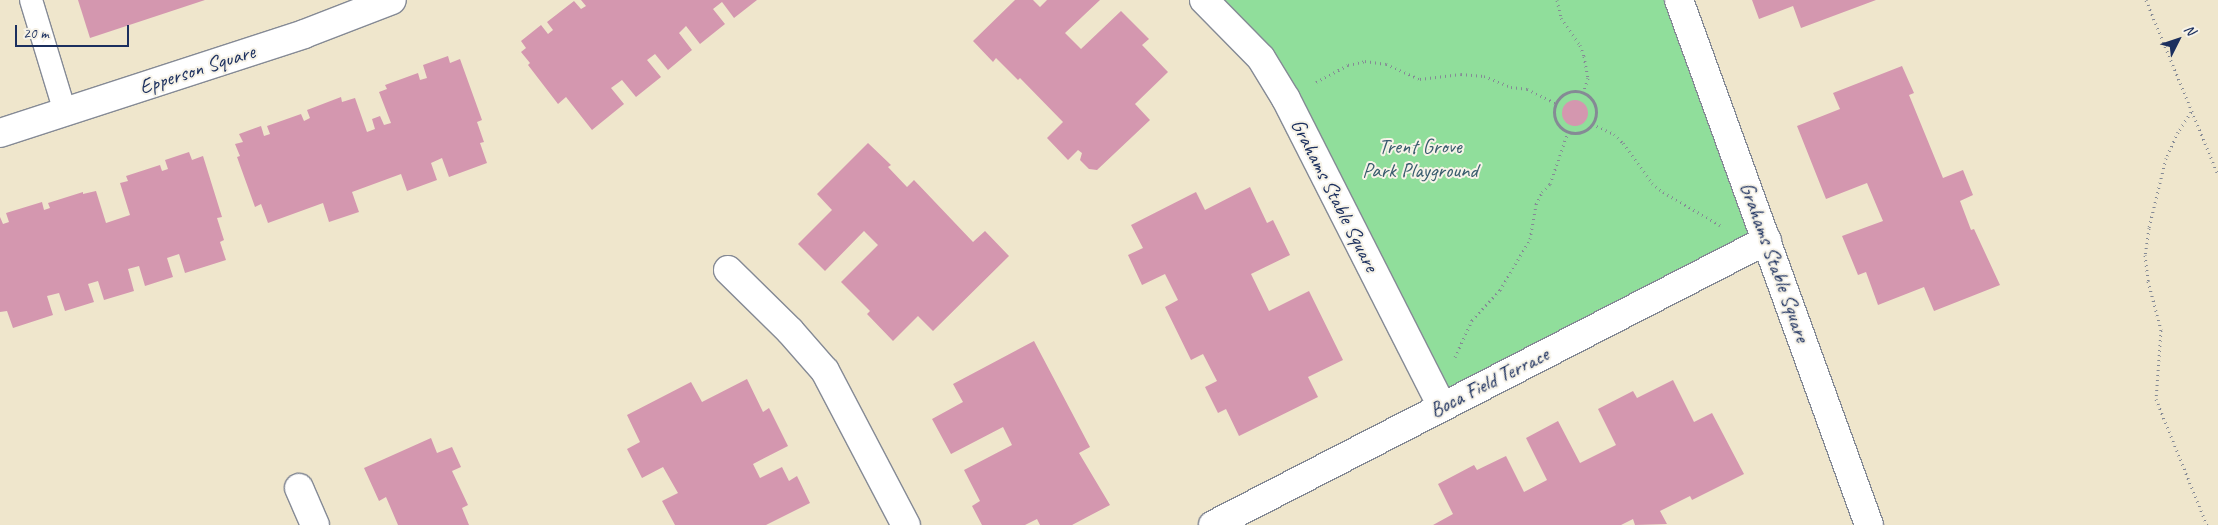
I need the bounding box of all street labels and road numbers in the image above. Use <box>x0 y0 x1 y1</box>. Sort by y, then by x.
street label: Epperson Square <box>137 39 257 99</box>
street label: Grahams Stable Square <box>1286 114 1384 276</box>
street label: Grahams Stable Square <box>1734 179 1816 345</box>
street label: Boca Field Terrace <box>1426 341 1552 423</box>

